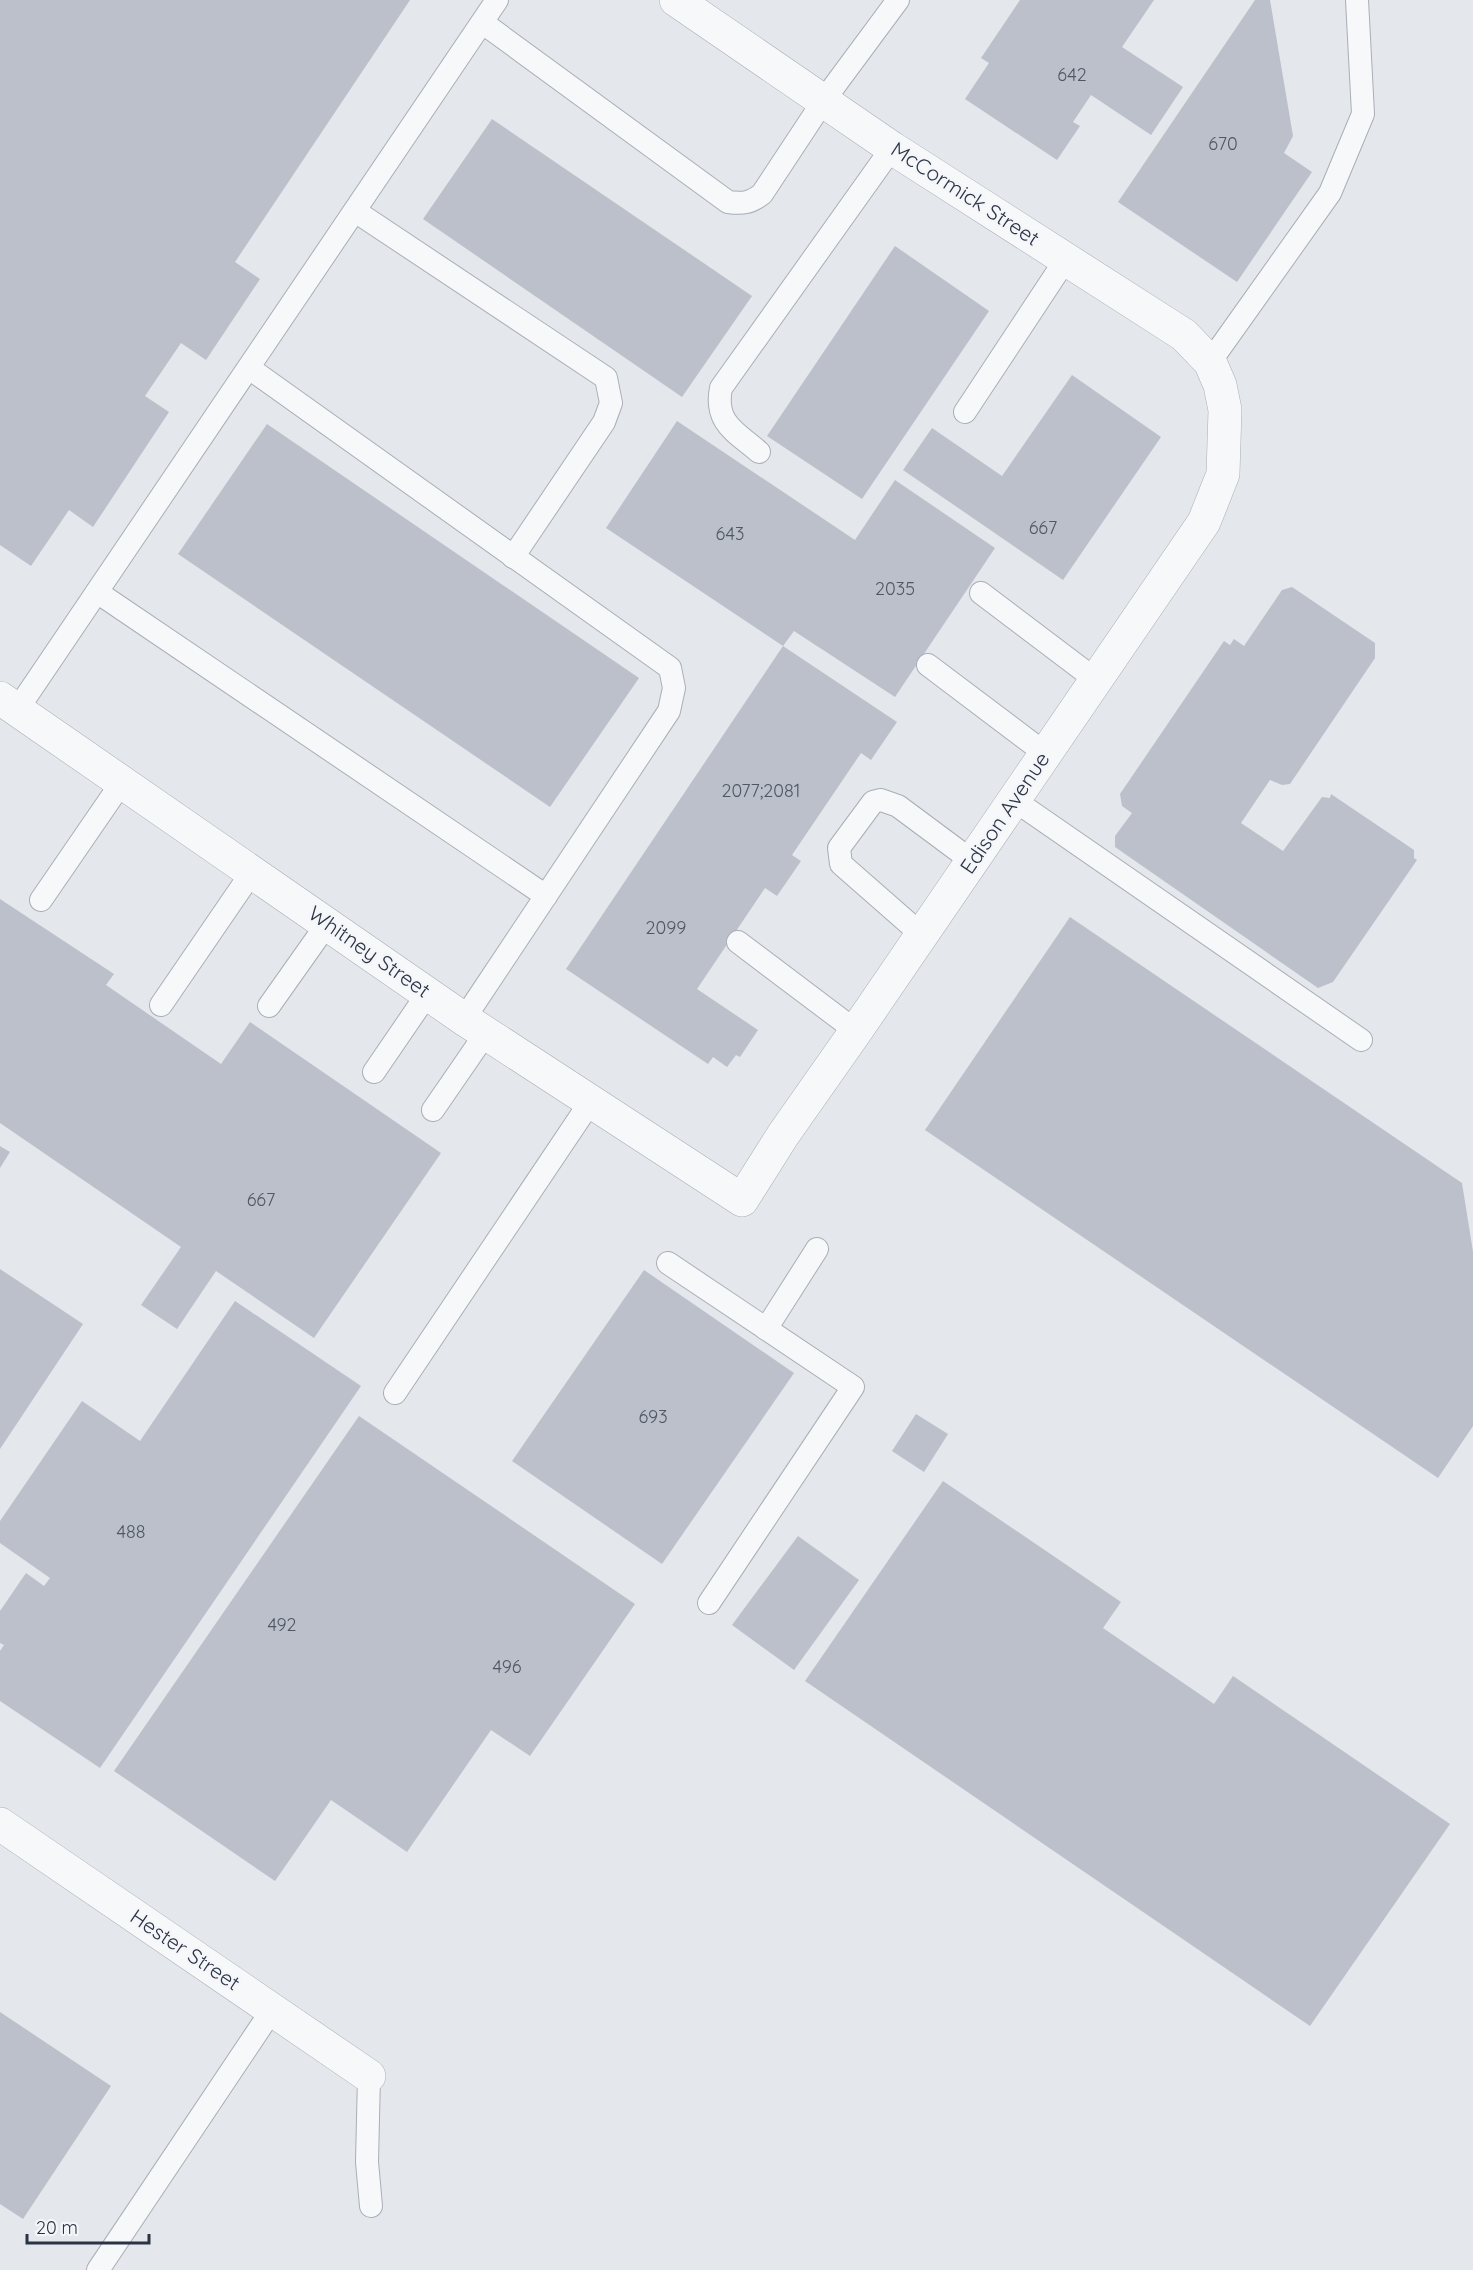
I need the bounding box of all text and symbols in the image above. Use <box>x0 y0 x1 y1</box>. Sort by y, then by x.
house number: 642 <box>1057 63 1087 86</box>
house number: 670 <box>1208 132 1238 155</box>
street label: McCormick Street <box>886 136 1045 251</box>
house number: 667 <box>1029 516 1057 539</box>
house number: 643 <box>716 522 744 545</box>
house number: 2035 <box>875 577 915 600</box>
street label: Edison Avenue <box>954 747 1054 878</box>
house number: 2077;2081 <box>722 779 800 802</box>
street label: Whitney Street <box>304 900 436 1003</box>
house number: 2099 <box>646 916 686 939</box>
house number: 667 <box>247 1188 275 1211</box>
house number: 693 <box>638 1405 668 1428</box>
house number: 488 <box>117 1520 145 1543</box>
house number: 492 <box>267 1613 297 1636</box>
house number: 496 <box>493 1655 522 1678</box>
street label: Hester Street <box>126 1903 245 1995</box>
scale bar <box>27 2207 148 2245</box>
text: 20 m <box>36 2216 78 2239</box>

